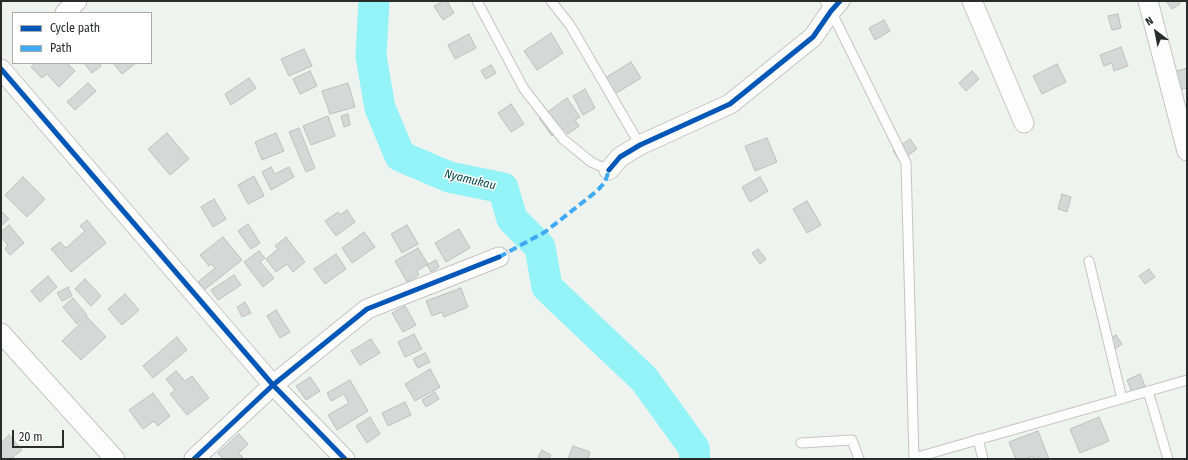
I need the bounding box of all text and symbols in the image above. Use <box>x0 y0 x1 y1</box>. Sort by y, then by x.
legend <box>12 12 152 64</box>
north arrow <box>1136 12 1176 52</box>
text: N <box>1143 14 1156 29</box>
text: Cycle path <box>50 21 100 35</box>
text: Path <box>50 41 72 55</box>
water label: Nyamukau <box>443 167 497 193</box>
scale bar <box>14 422 66 448</box>
text: 20 m <box>19 430 43 444</box>

